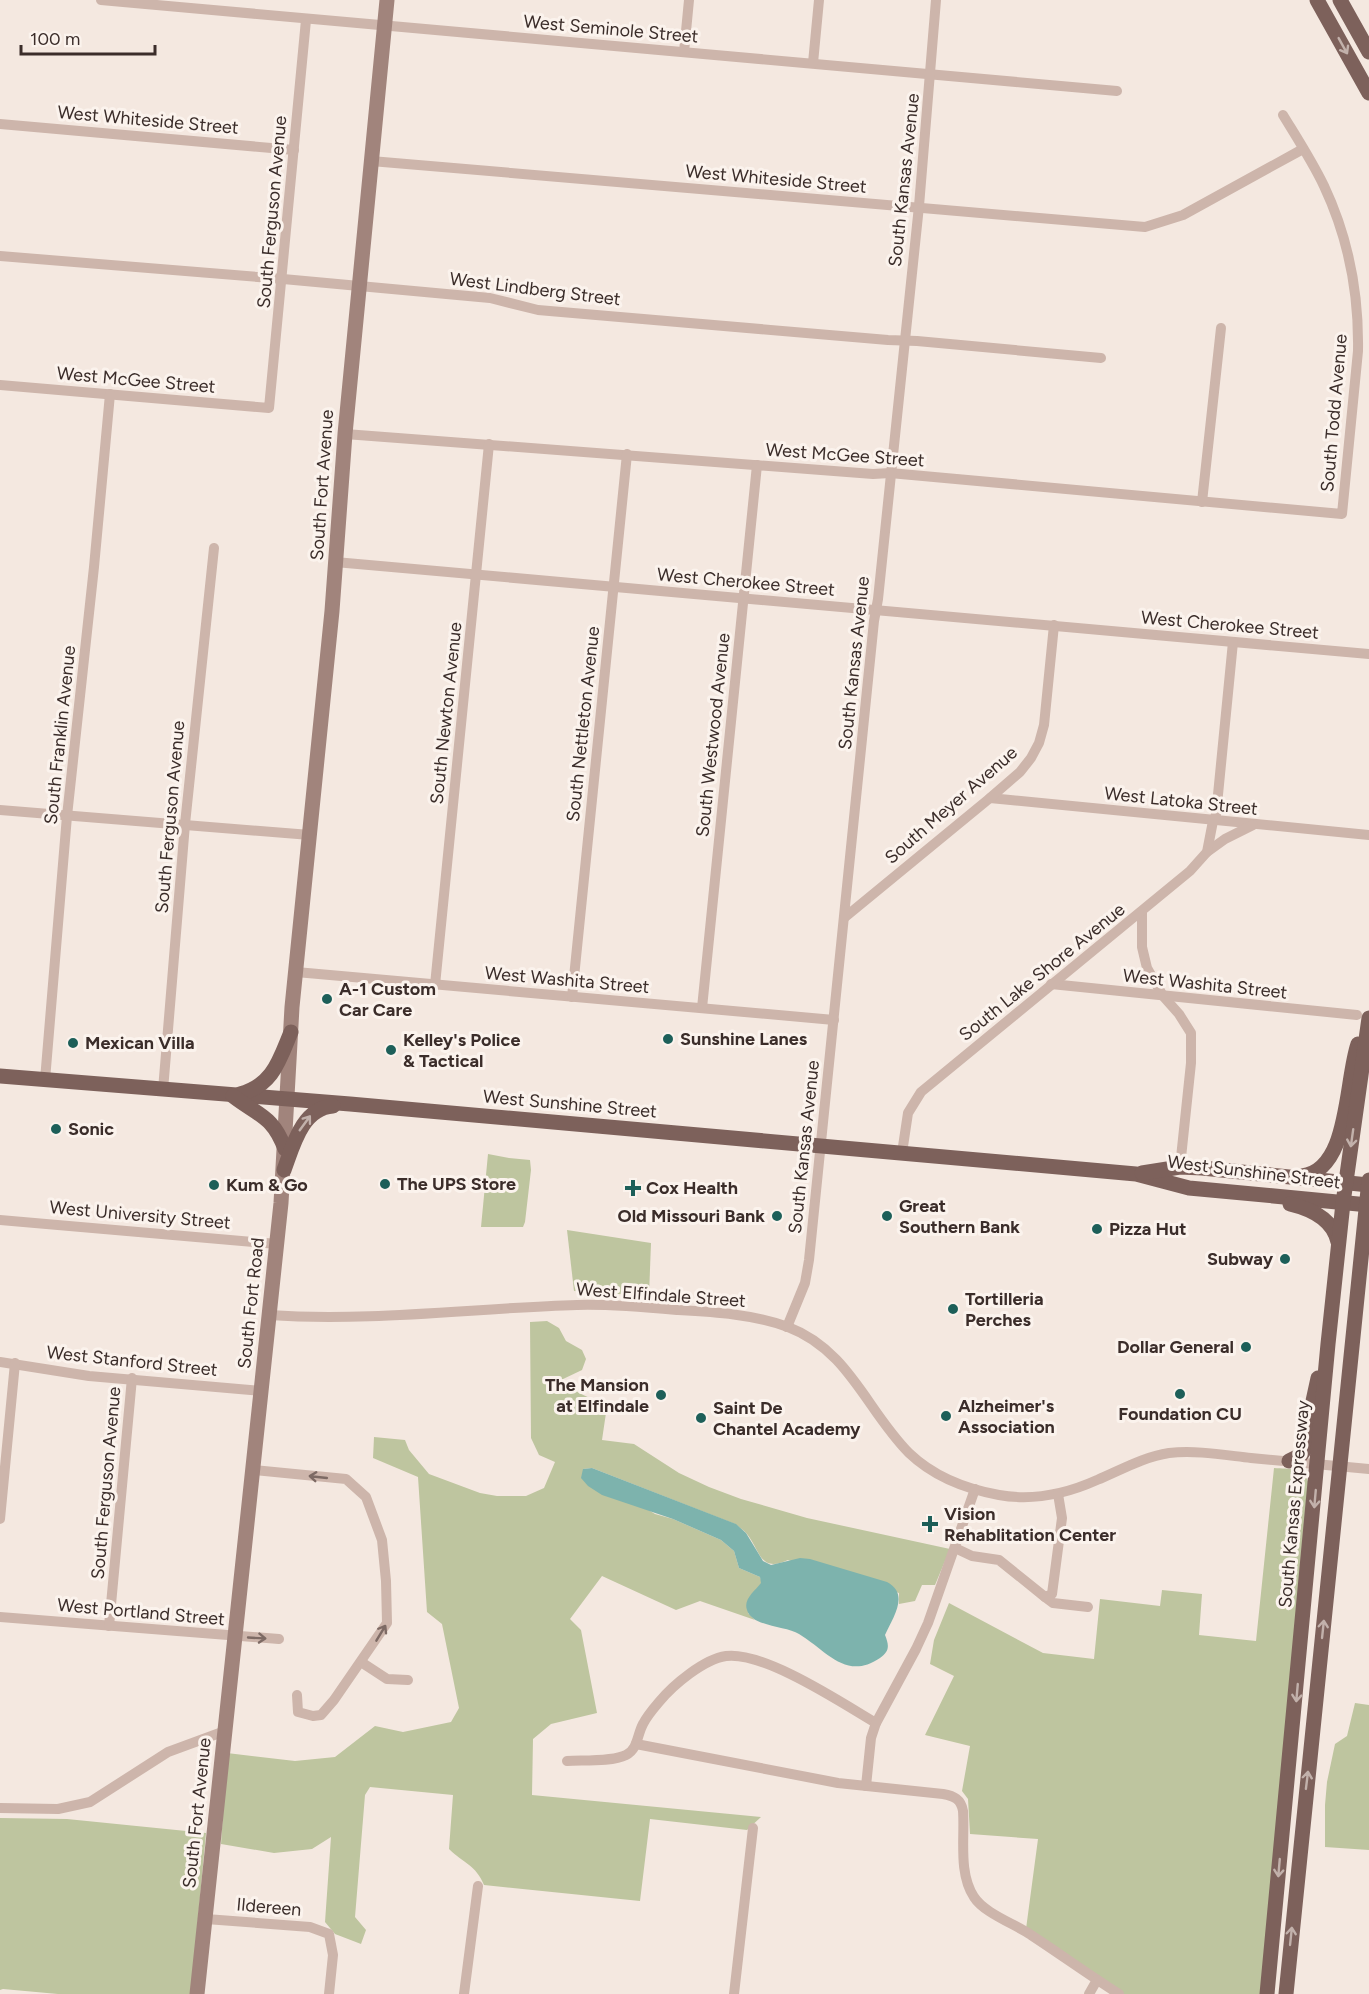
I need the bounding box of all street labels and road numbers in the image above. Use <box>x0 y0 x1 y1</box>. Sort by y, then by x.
street label: West Seminole Street <box>523 10 700 48</box>
street label: South Kansas Avenue <box>884 92 924 268</box>
street label: West Whiteside Street <box>56 101 240 139</box>
street label: South Ferguson Avenue <box>253 115 291 309</box>
street label: West Whiteside Street <box>684 160 868 198</box>
street label: West Lindberg Street <box>448 268 622 310</box>
street label: South Todd Avenue <box>1316 333 1352 493</box>
street label: West McGee Street <box>56 362 216 398</box>
street label: South Fort Avenue <box>306 409 338 561</box>
street label: West McGee Street <box>765 438 925 472</box>
street label: West Cherokee Street <box>656 563 836 601</box>
street label: South Kansas Avenue <box>834 575 874 751</box>
street label: West Cherokee Street <box>1140 606 1320 644</box>
street label: South Newton Avenue <box>425 621 467 805</box>
street label: South Nettleton Avenue <box>562 625 604 823</box>
street label: South Westwood Avenue <box>691 632 735 838</box>
street label: South Franklin Avenue <box>40 644 80 826</box>
street label: South Ferguson Avenue <box>151 720 189 914</box>
street label: South Meyer Avenue <box>880 741 1022 868</box>
street label: West Latoka Street <box>1103 782 1259 820</box>
street label: South Lake Shore Avenue <box>955 898 1129 1046</box>
street label: West Washita Street <box>484 962 650 998</box>
street label: West Washita Street <box>1122 964 1288 1004</box>
street label: South Kansas Avenue <box>784 1059 824 1235</box>
street label: West Sunshine Street <box>482 1085 658 1123</box>
street label: West Sunshine Street <box>1166 1150 1342 1194</box>
street label: West University Street <box>49 1196 232 1234</box>
street label: South Fort Road <box>233 1236 269 1370</box>
street label: West Elfindale Street <box>576 1278 747 1312</box>
street label: West Stanford Street <box>46 1341 219 1381</box>
street label: South Ferguson Avenue <box>87 1386 125 1580</box>
street label: South Kansas Expressway <box>1274 1399 1314 1609</box>
street label: West Portland Street <box>56 1594 226 1630</box>
street label: South Fort Avenue <box>178 1737 216 1889</box>
street label: Ildereen <box>236 1893 302 1921</box>

